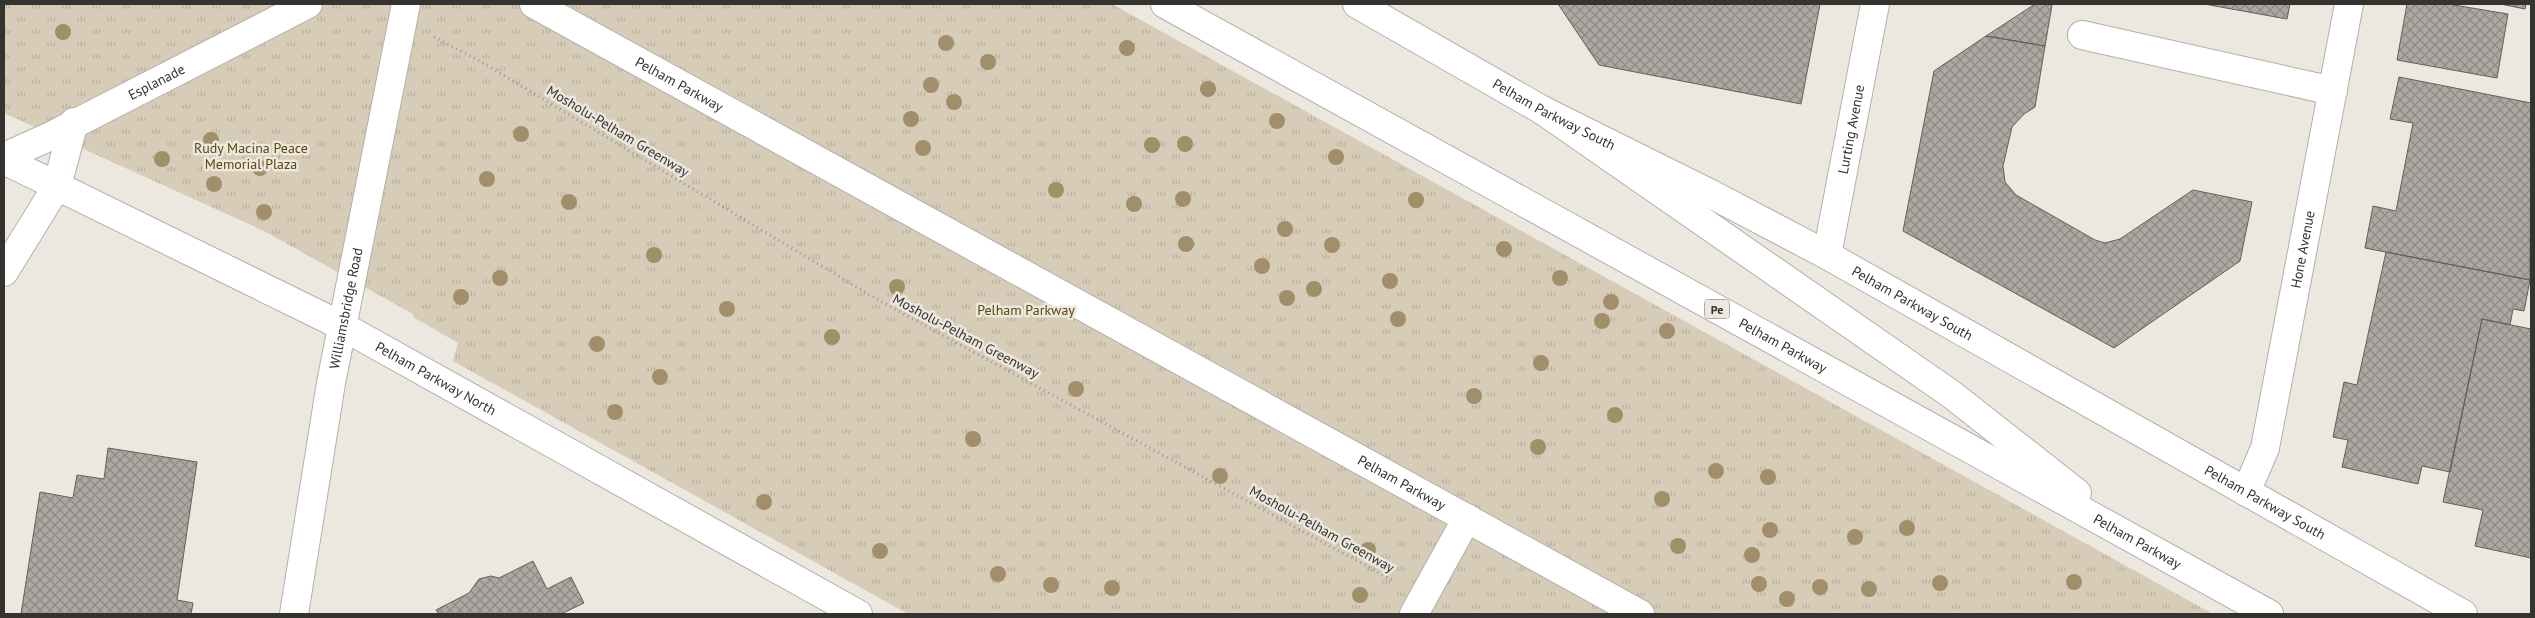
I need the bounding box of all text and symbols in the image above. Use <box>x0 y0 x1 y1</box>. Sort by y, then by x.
street label: Pelham Parkway <box>632 53 727 116</box>
street label: Esplanade <box>125 60 188 104</box>
street label: Pelham Parkway South <box>1490 75 1618 154</box>
street label: Mosholu-Pelham Greenway <box>543 81 693 181</box>
street label: Lurting Avenue <box>1834 83 1868 175</box>
park label: Rudy Macina Peace Memorial Plaza <box>194 139 308 173</box>
street label: Hone Avenue <box>2286 209 2319 290</box>
street label: Williamsbridge Road <box>325 246 367 371</box>
street label: Pelham Parkway South <box>1849 262 1976 344</box>
street label: Mosholu-Pelham Greenway <box>890 290 1043 383</box>
road number: Pe <box>1704 300 1730 318</box>
park label: Pelham Parkway <box>977 301 1075 319</box>
street label: Pelham Parkway <box>1736 314 1831 377</box>
street label: Pelham Parkway North <box>372 337 499 419</box>
street label: Pelham Parkway <box>1355 451 1449 514</box>
street label: Pelham Parkway South <box>2201 461 2329 544</box>
street label: Mosholu-Pelham Greenway <box>1246 482 1398 577</box>
street label: Pelham Parkway <box>2090 510 2185 573</box>

